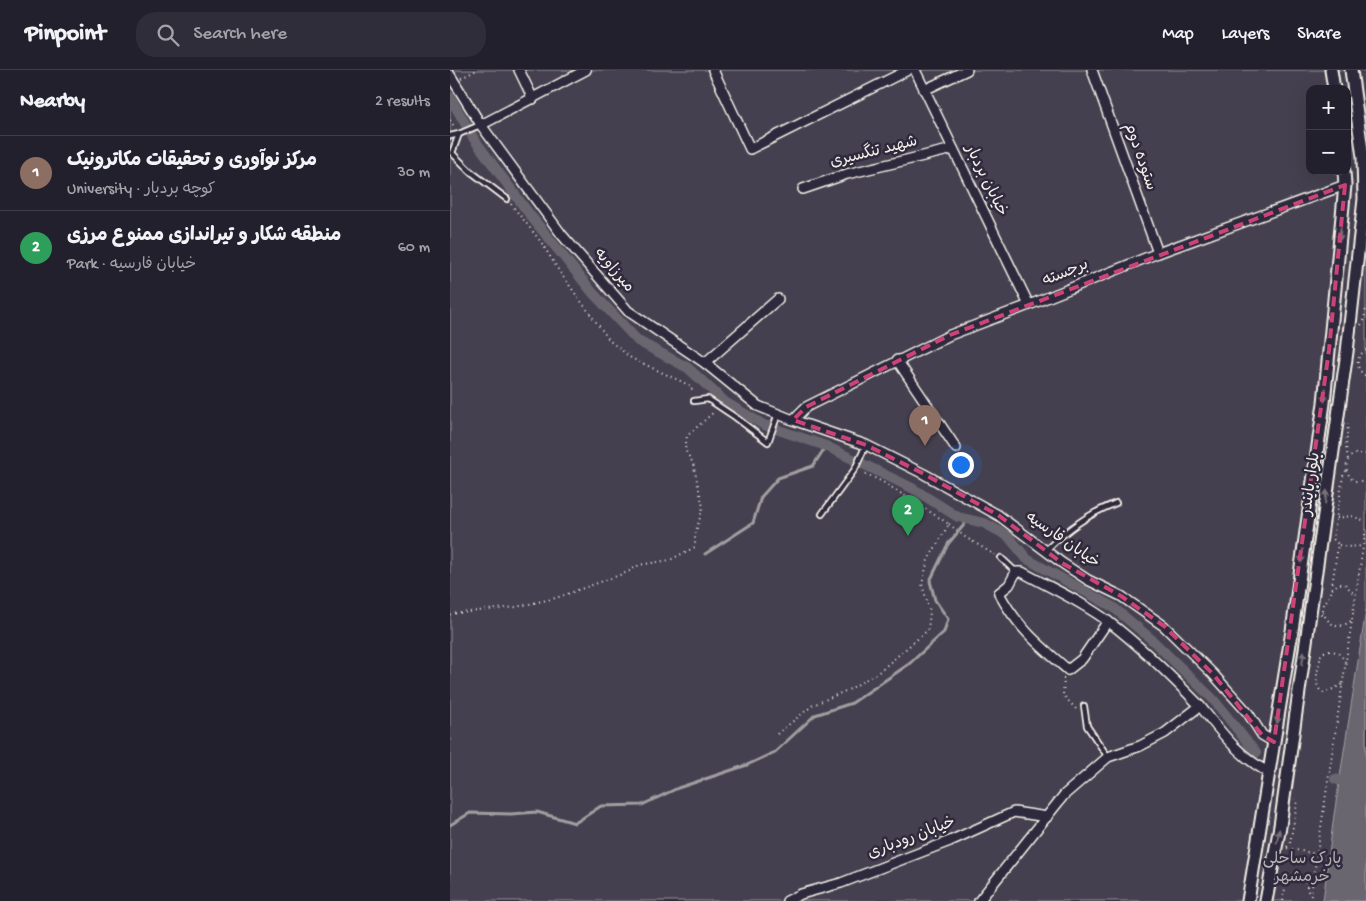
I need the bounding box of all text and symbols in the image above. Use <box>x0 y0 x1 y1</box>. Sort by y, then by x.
search box <box>136 12 486 57</box>
text: Pinpoint <box>25 20 106 49</box>
icon: search <box>154 21 182 49</box>
text: Search here <box>194 23 287 46</box>
text: Map <box>1162 24 1194 45</box>
text: Layers <box>1222 24 1269 45</box>
text: Share <box>1297 24 1341 45</box>
map controls <box>1306 85 1351 175</box>
button: + <box>1306 85 1351 130</box>
text: Nearby <box>20 90 85 115</box>
text: 2 results <box>375 93 430 112</box>
street label: ستوده دوم <box>1119 121 1159 193</box>
street label: شهید تنگسیری <box>828 130 920 173</box>
button: − <box>1306 130 1351 175</box>
street label: خیابان بردبار <box>959 140 1011 220</box>
text: مرکز نوآوری و تحقیقات مکاترونیک <box>67 150 317 173</box>
text: 1 <box>33 164 39 183</box>
text: 30 m <box>397 164 430 183</box>
text: University · کوچه بردبار <box>67 181 215 200</box>
text: منطقه شکار و تیراندازی ممنوع مرزی <box>67 225 341 248</box>
one-way arrow <box>1336 226 1344 242</box>
text: 2 <box>32 239 40 258</box>
text: 60 m <box>398 239 430 258</box>
street label: میرزاویه <box>589 245 637 297</box>
text: Park · خیابان فارسیه <box>67 256 196 275</box>
street label: برجسته <box>1040 256 1092 292</box>
one-way arrow <box>1321 388 1329 404</box>
pin: 1 <box>909 405 941 446</box>
street label: بلوار بایندر <box>1298 451 1326 519</box>
your location <box>948 452 974 478</box>
one-way arrow <box>1323 488 1331 504</box>
pin: 2 <box>892 495 924 536</box>
street label: خیابان فارسیه <box>1021 509 1103 573</box>
one-way arrow <box>1298 549 1306 565</box>
one-way arrow <box>1300 649 1308 665</box>
one-way arrow <box>1273 709 1281 725</box>
street label: خیابان رودباری <box>865 814 959 864</box>
one-way arrow <box>1274 827 1282 843</box>
park label: پارک ساحلی خرمشهر <box>1263 851 1341 888</box>

